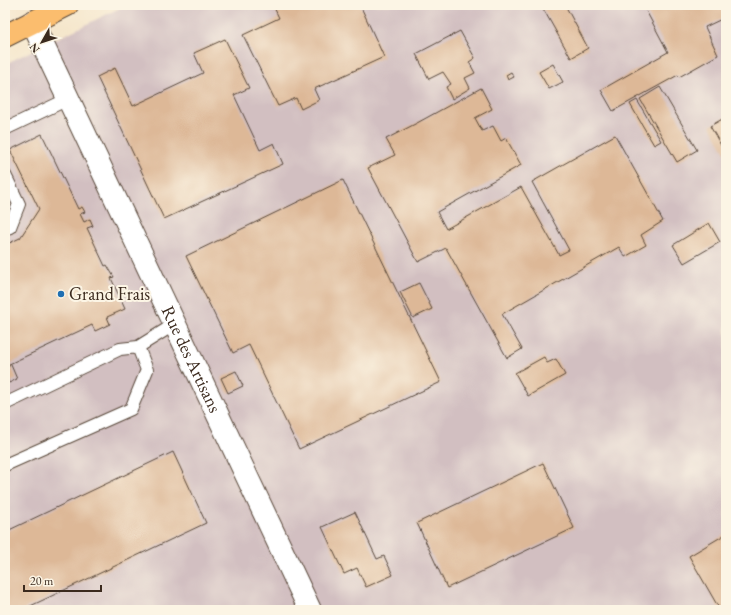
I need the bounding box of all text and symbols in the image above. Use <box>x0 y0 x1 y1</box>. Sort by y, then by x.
north arrow <box>22 22 62 62</box>
text: N <box>26 40 42 56</box>
place label: Grand Frais <box>69 282 150 305</box>
marker: Grand Frais <box>56 289 66 299</box>
street label: Rue des Artisans <box>157 302 227 416</box>
scale bar <box>24 567 101 593</box>
text: 20 m <box>30 573 54 589</box>

